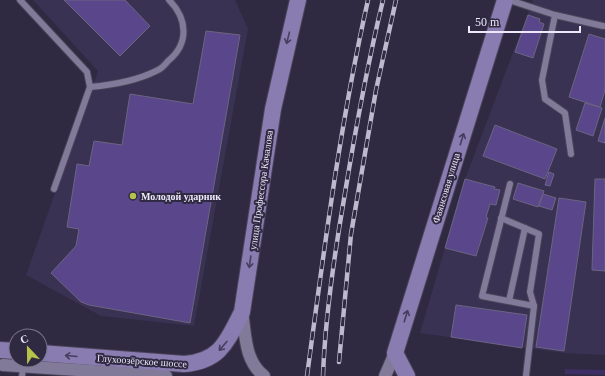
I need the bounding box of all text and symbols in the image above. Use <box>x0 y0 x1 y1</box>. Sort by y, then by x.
scale bar <box>469 8 580 34</box>
text: 50 m <box>475 15 500 29</box>
one-way arrow <box>284 31 292 44</box>
street label: улица Профессора Качалова <box>247 129 275 250</box>
one-way arrow <box>459 132 466 145</box>
street label: Фаянсовая улица <box>430 151 462 224</box>
marker: Молодой ударник <box>128 191 138 201</box>
place label: Молодой ударник <box>141 191 221 202</box>
one-way arrow <box>246 256 254 269</box>
one-way arrow <box>403 310 410 323</box>
north arrow <box>8 328 48 368</box>
text: С <box>18 332 30 346</box>
one-way arrow <box>218 341 227 351</box>
one-way arrow <box>65 352 78 359</box>
street label: Глухоозёрское шоссе <box>97 352 188 370</box>

